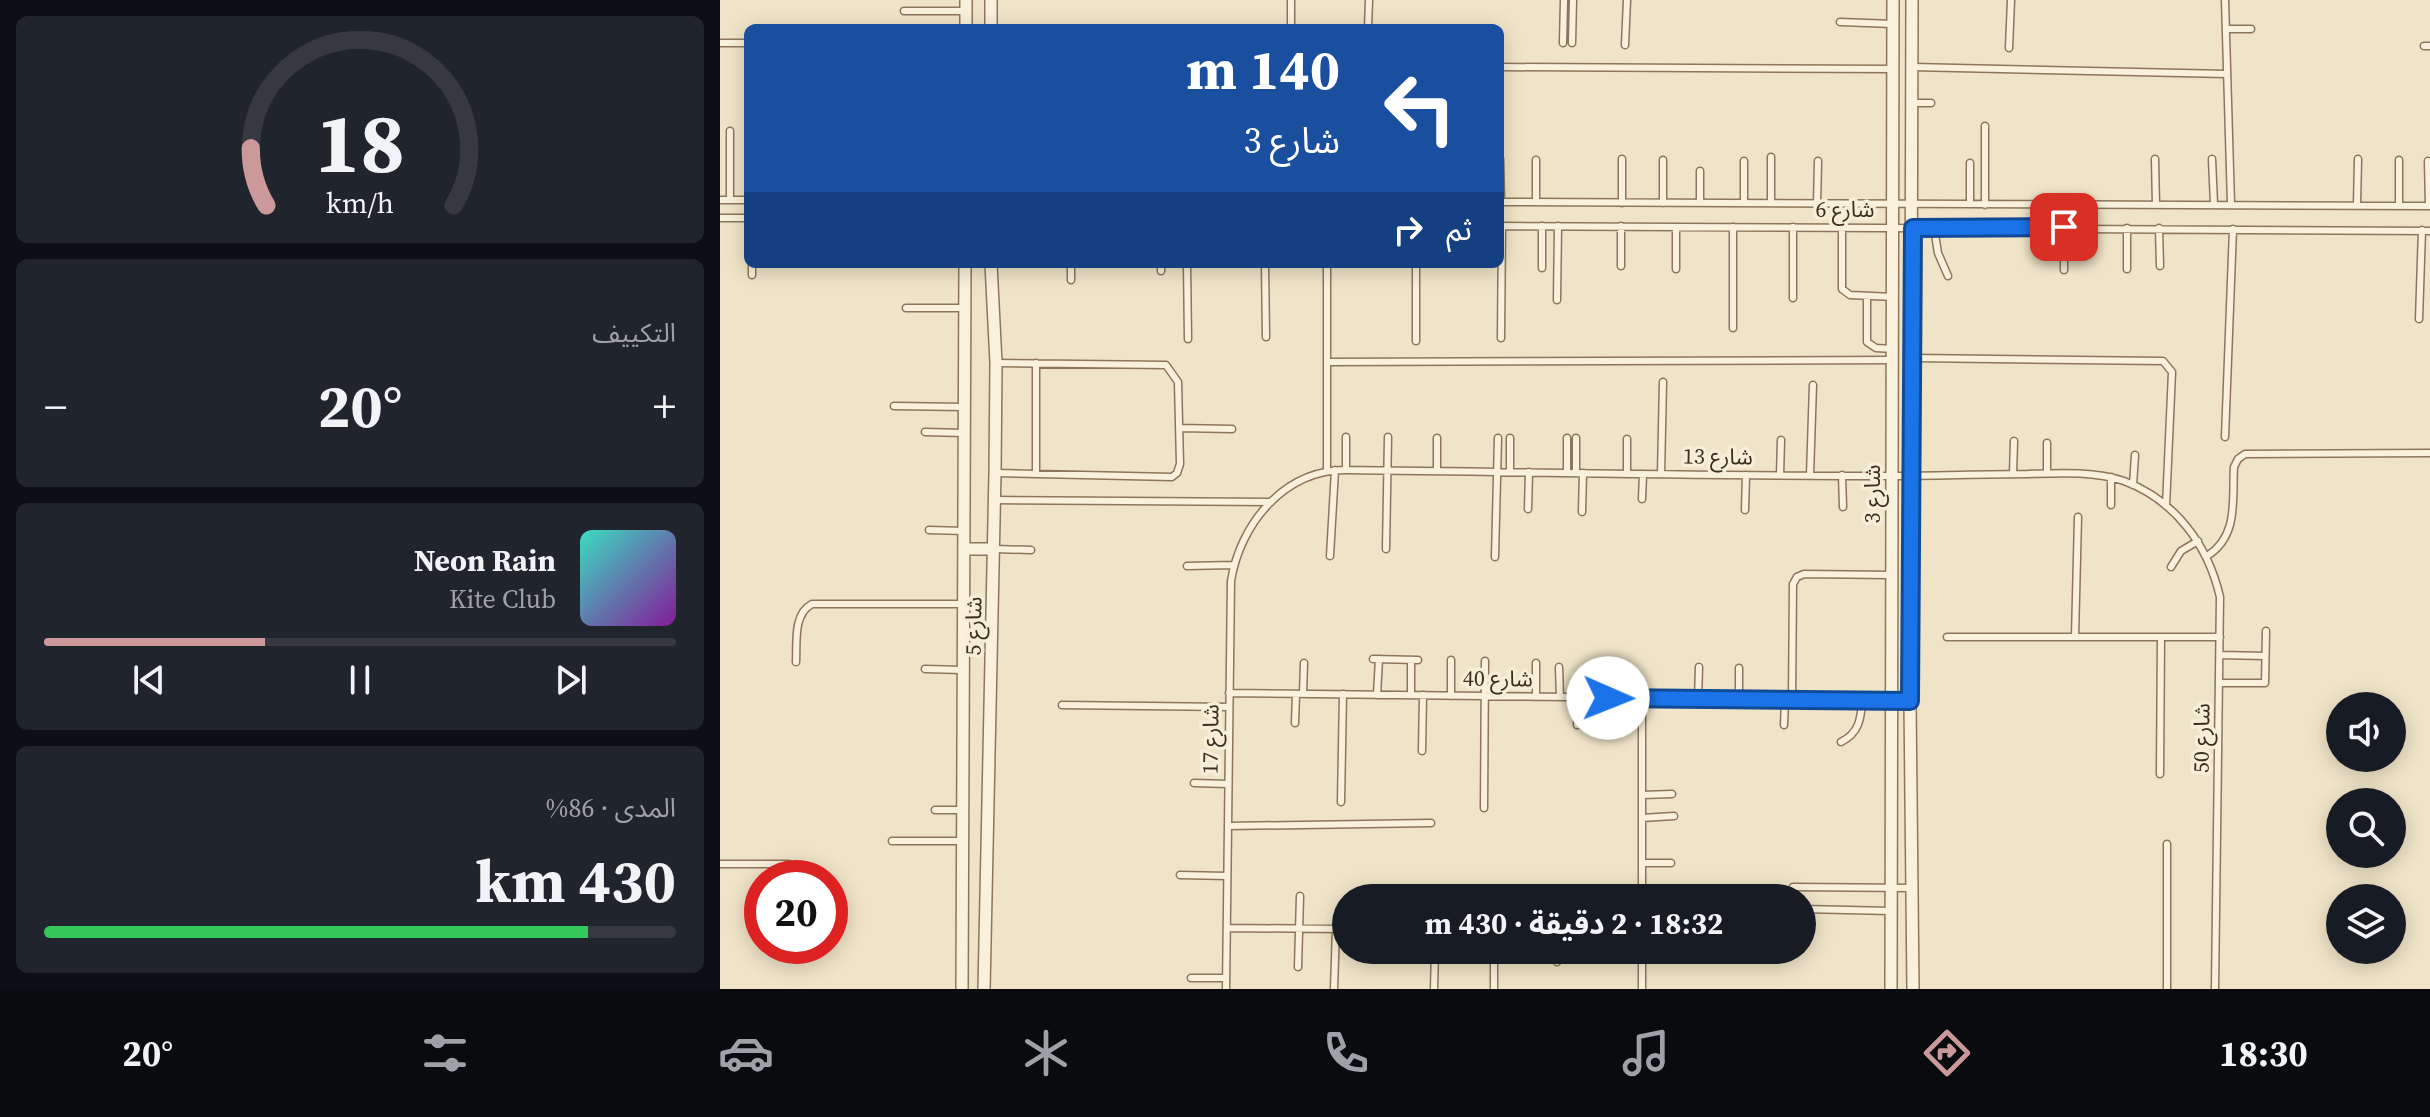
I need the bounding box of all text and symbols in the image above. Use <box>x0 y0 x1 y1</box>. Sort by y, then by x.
text: 140 m <box>1186 31 1340 108</box>
icon: left <box>1368 56 1472 160</box>
text: 18 <box>315 85 405 199</box>
text: شارع 3 <box>1243 116 1340 165</box>
text: km/h <box>326 183 394 223</box>
pin <box>2030 193 2098 261</box>
street label: شارع 6 <box>1815 194 1875 226</box>
icon: arrive <box>2042 205 2086 249</box>
icon: right <box>1386 208 1430 252</box>
text: ثم <box>1446 209 1472 250</box>
text: التكييف <box>592 315 676 351</box>
text: 20° <box>318 365 402 447</box>
text: − <box>44 376 67 437</box>
text: + <box>653 376 676 437</box>
street label: شارع 13 <box>1683 440 1753 474</box>
street label: شارع 3 <box>1857 464 1889 524</box>
text: Neon Rain <box>414 540 556 581</box>
text: Kite Club <box>449 581 556 617</box>
street label: شارع 5 <box>957 596 991 656</box>
position arrow <box>1566 656 1650 740</box>
icon: previous <box>127 658 171 702</box>
icon: pause <box>338 658 382 702</box>
icon: next <box>549 658 593 702</box>
street label: شارع 40 <box>1463 662 1533 696</box>
map controls <box>2326 692 2406 964</box>
button: sound <box>2326 692 2406 772</box>
street label: شارع 50 <box>2185 703 2219 773</box>
street label: شارع 17 <box>1194 704 1228 774</box>
button: search <box>2326 788 2406 868</box>
text: المدى · 86% <box>546 790 676 826</box>
text: 430 km <box>475 840 676 922</box>
speed limit sign: 20 <box>744 860 848 964</box>
button: layers <box>2326 884 2406 964</box>
text: 18:32 · 2 دقيقة · 430 m <box>1425 903 1723 944</box>
icon: filters <box>417 1025 473 1081</box>
icon: car <box>718 1025 774 1081</box>
icon: climate <box>1018 1025 1074 1081</box>
icon: phone <box>1318 1025 1374 1081</box>
icon: music <box>1618 1025 1674 1081</box>
icon: directions <box>1919 1025 1975 1081</box>
text: 20° <box>122 1029 173 1078</box>
text: 18:30 <box>2219 1029 2308 1078</box>

